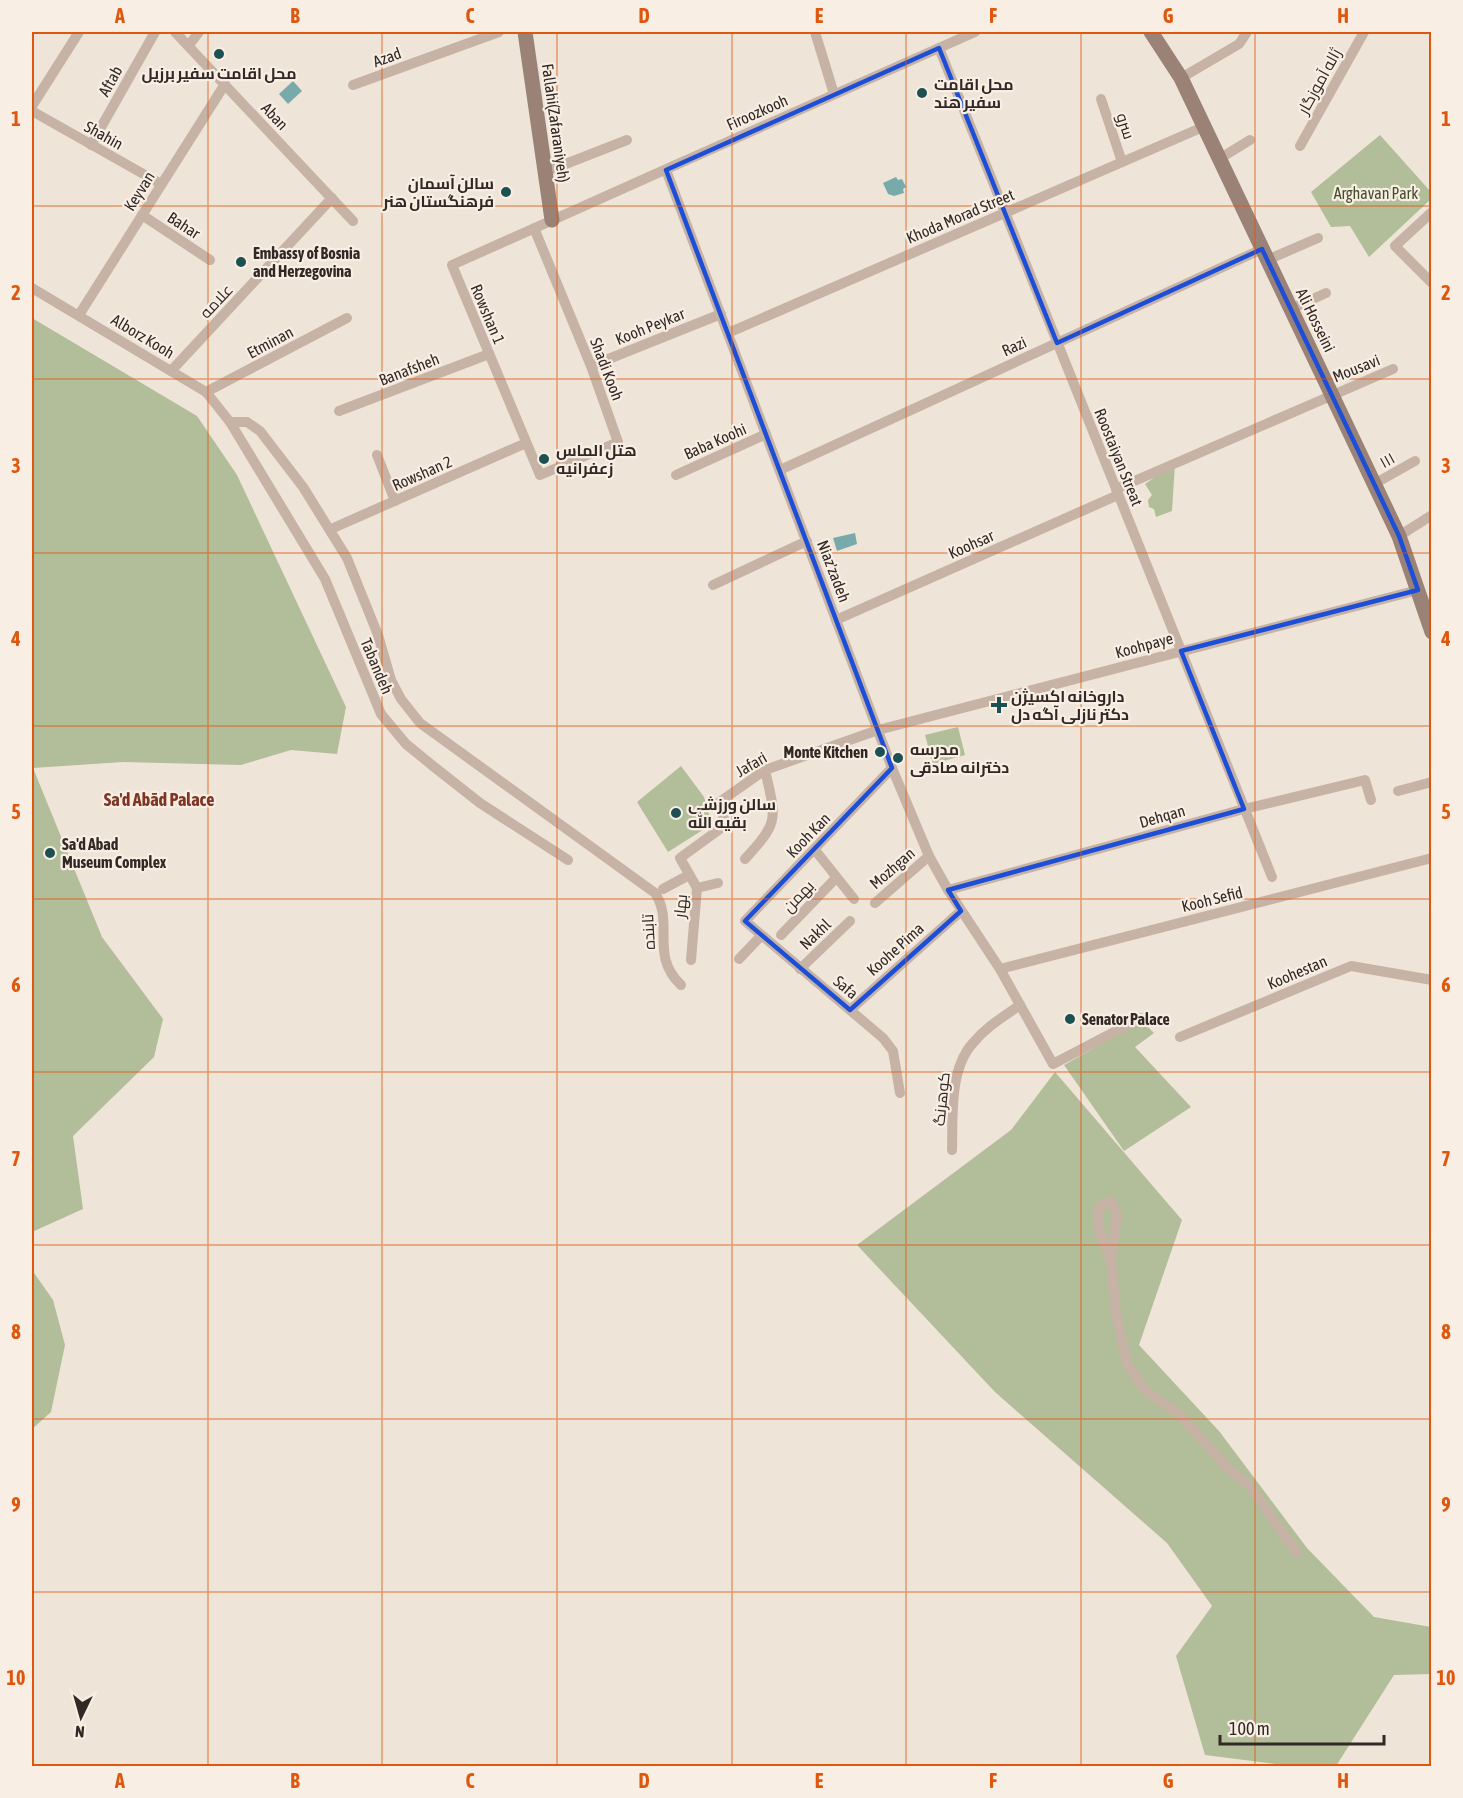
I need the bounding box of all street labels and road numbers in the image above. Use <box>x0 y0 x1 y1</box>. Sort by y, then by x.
street label: Azad <box>370 44 404 70</box>
street label: ژاله آموزگار <box>1293 44 1346 118</box>
street label: Fallahi(Zafaraniyeh) <box>538 62 573 184</box>
street label: Aftab <box>94 63 126 99</box>
street label: Firoozkooh <box>724 91 790 133</box>
street label: Aban <box>258 99 292 133</box>
street label: سرو <box>1112 111 1139 142</box>
street label: Shahin <box>82 117 126 153</box>
street label: Keyvan <box>120 168 159 214</box>
street label: Khoda Morad Street <box>903 185 1017 247</box>
street label: Bahar <box>164 208 204 242</box>
street label: علامه <box>196 280 236 322</box>
street label: Rowshan 1 <box>467 281 509 347</box>
street label: Ali Hosseini <box>1293 285 1339 355</box>
street label: Kooh Peykar <box>613 304 688 349</box>
street label: Alborz Kooh <box>108 310 178 362</box>
street label: Etminan <box>244 322 296 362</box>
street label: Razi <box>999 333 1029 359</box>
street label: Shadi Kooh <box>587 335 627 403</box>
street label: Banafsheh <box>376 349 442 389</box>
street label: Mousavi <box>1330 350 1382 386</box>
street label: Roostaiyan Streat <box>1090 406 1147 509</box>
street label: Baba Koohi <box>681 419 749 463</box>
street label: ۱۱۱ <box>1376 449 1398 471</box>
street label: Rowshan 2 <box>389 452 455 494</box>
street label: Koohsar <box>945 526 997 562</box>
street label: Niaz'zadeh <box>814 538 854 604</box>
street label: Koohpaye <box>1113 629 1175 662</box>
street label: Tabandeh <box>357 635 397 697</box>
street label: Jafari <box>732 748 770 780</box>
street label: Dehqan <box>1137 801 1187 832</box>
street label: Kooh Kan <box>782 809 834 861</box>
street label: Mozhgan <box>866 844 919 893</box>
street label: بهمن <box>779 877 819 917</box>
street label: Kooh Sefid <box>1180 883 1244 915</box>
street label: بهار <box>670 893 692 920</box>
street label: تابنده <box>638 913 659 950</box>
street label: Nakhl <box>796 915 835 953</box>
street label: Koohe Pima <box>863 919 927 979</box>
street label: Koohestan <box>1264 951 1330 993</box>
street label: Safa <box>830 972 862 1002</box>
street label: کوهرنگ <box>929 1071 954 1127</box>

